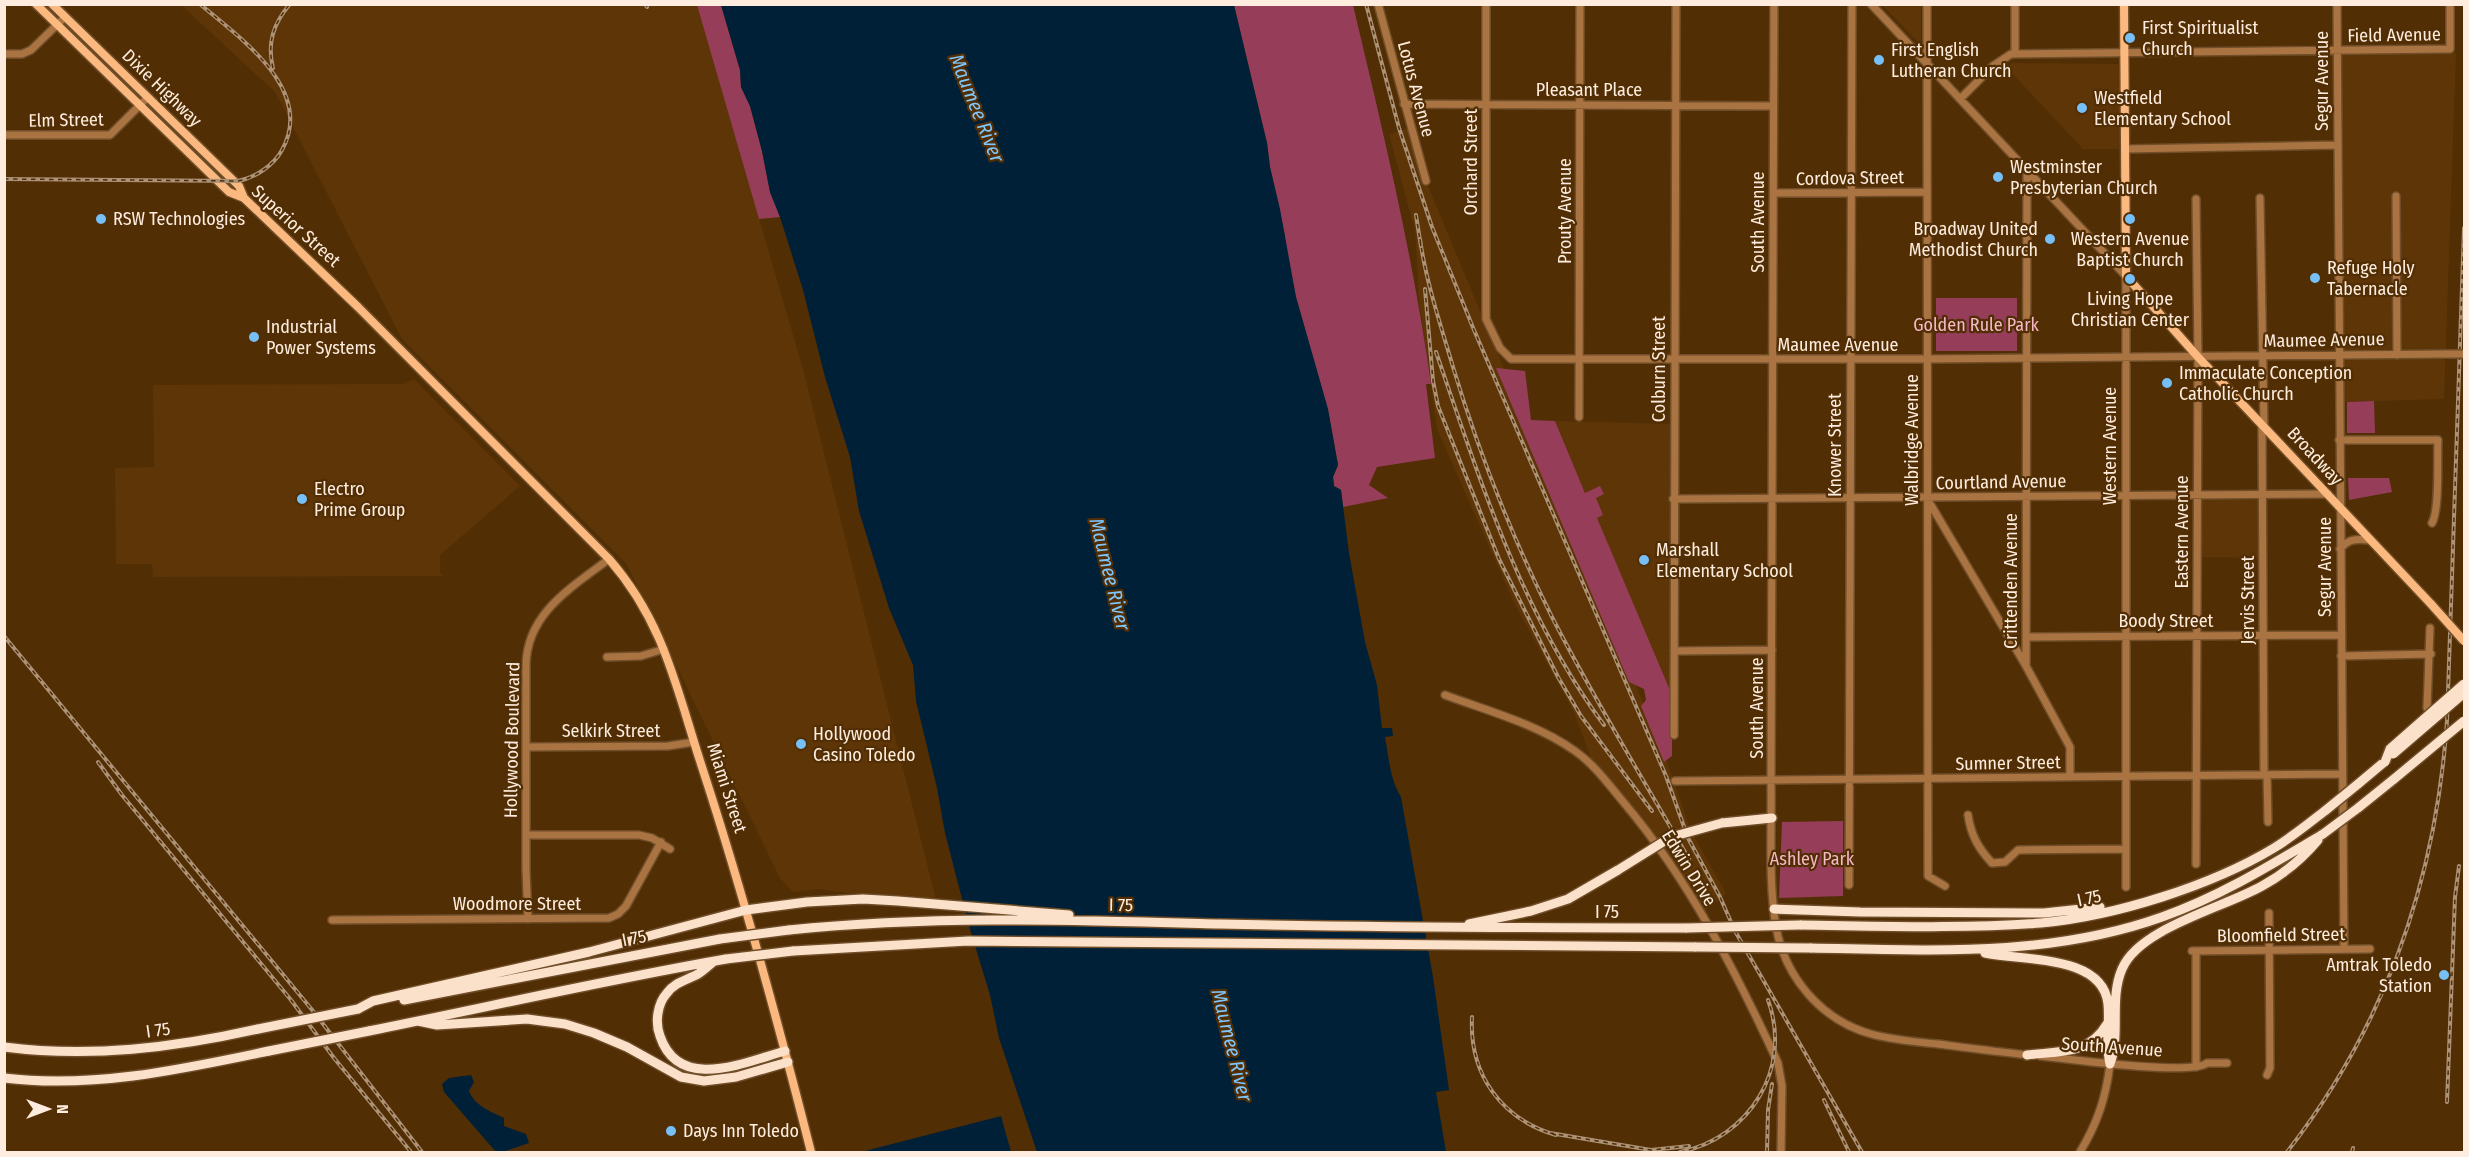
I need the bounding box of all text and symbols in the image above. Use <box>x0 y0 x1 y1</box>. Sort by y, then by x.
place label: First Spiritualist Church <box>2142 17 2258 60</box>
street label: Field Avenue <box>2347 23 2441 47</box>
marker: First Spiritualist Church <box>2123 31 2137 45</box>
street label: Segur Avenue <box>2311 31 2333 131</box>
street label: Lotus Avenue <box>1393 39 1439 139</box>
place label: First English Lutheran Church <box>1891 39 2011 82</box>
street label: Dixie Highway <box>118 45 206 131</box>
water label: Maumee River <box>944 50 1010 167</box>
marker: First English Lutheran Church <box>1872 53 1886 67</box>
street label: Pleasant Place <box>1536 79 1642 101</box>
place label: Westfield Elementary School <box>2094 87 2231 130</box>
marker: Westfield Elementary School <box>2075 101 2089 115</box>
street label: Elm Street <box>28 108 104 132</box>
street label: Orchard Street <box>1460 108 1482 216</box>
place label: Westminster Presbyterian Church <box>2010 156 2158 199</box>
street label: Prouty Avenue <box>1554 158 1576 264</box>
street label: Cordova Street <box>1796 166 1904 190</box>
marker: Westminster Presbyterian Church <box>1991 170 2005 184</box>
street label: South Avenue <box>1747 171 1769 273</box>
street label: Superior Street <box>247 180 345 272</box>
place label: RSW Technologies <box>113 208 246 230</box>
marker: RSW Technologies <box>94 212 108 226</box>
marker: Western Avenue Baptist Church <box>2123 212 2137 226</box>
place label: Broadway United Methodist Church <box>1909 218 2038 261</box>
place label: Western Avenue Baptist Church <box>2071 228 2189 271</box>
marker: Broadway United Methodist Church <box>2043 232 2057 246</box>
place label: Refuge Holy Tabernacle <box>2327 257 2415 300</box>
marker: Refuge Holy Tabernacle <box>2308 271 2322 285</box>
marker: Living Hope Christian Center <box>2123 272 2137 286</box>
place label: Living Hope Christian Center <box>2071 288 2190 331</box>
park label: Golden Rule Park <box>1913 314 2039 336</box>
place label: Industrial Power Systems <box>266 316 376 359</box>
street label: Colburn Street <box>1648 316 1670 422</box>
street label: Maumee Avenue <box>2263 328 2385 352</box>
marker: Industrial Power Systems <box>247 330 261 344</box>
street label: Maumee Avenue <box>1778 334 1899 356</box>
place label: Immaculate Conception Catholic Church <box>2179 362 2352 405</box>
street label: Walbridge Avenue <box>1901 374 1923 506</box>
marker: Immaculate Conception Catholic Church <box>2160 376 2174 390</box>
street label: Western Avenue <box>2099 387 2121 505</box>
street label: Knower Street <box>1824 393 1846 497</box>
street label: Broadway <box>2283 422 2347 490</box>
street label: Courtland Avenue <box>1936 470 2067 494</box>
street label: Eastern Avenue <box>2171 475 2193 589</box>
place label: Electro Prime Group <box>314 478 405 521</box>
marker: Electro Prime Group <box>295 492 309 506</box>
street label: Crittenden Avenue <box>2000 513 2022 649</box>
water label: Maumee River <box>1084 515 1136 634</box>
street label: Segur Avenue <box>2314 517 2336 617</box>
place label: Marshall Elementary School <box>1656 539 1793 582</box>
marker: Marshall Elementary School <box>1637 553 1651 567</box>
street label: Jervis Street <box>2237 555 2259 644</box>
street label: Boody Street <box>2119 610 2214 632</box>
street label: South Avenue <box>1746 657 1768 759</box>
street label: Hollywood Boulevard <box>500 662 524 818</box>
street label: Selkirk Street <box>562 720 660 742</box>
place label: Hollywood Casino Toledo <box>813 723 916 766</box>
marker: Hollywood Casino Toledo <box>794 737 808 751</box>
street label: Miami Street <box>702 740 752 836</box>
street label: Sumner Street <box>1955 751 2061 775</box>
street label: Edwin Drive <box>1657 826 1721 910</box>
park label: Ashley Park <box>1770 848 1855 870</box>
street label: I 75 <box>2075 885 2103 911</box>
street label: Woodmore Street <box>453 893 581 915</box>
street label: I 75 <box>1109 894 1133 916</box>
street label: I 75 <box>1595 901 1619 923</box>
street label: Bloomfield Street <box>2217 923 2345 947</box>
street label: I 75 <box>620 925 648 951</box>
place label: Amtrak Toledo Station <box>2326 954 2432 997</box>
marker: Amtrak Toledo Station <box>2437 968 2451 982</box>
water label: Maumee River <box>1206 986 1258 1105</box>
street label: I 75 <box>144 1017 172 1043</box>
street label: South Avenue <box>2061 1032 2163 1062</box>
north arrow <box>18 1079 78 1139</box>
text: N <box>53 1104 72 1114</box>
place label: Days Inn Toledo <box>683 1120 799 1142</box>
marker: Days Inn Toledo <box>664 1124 678 1138</box>

